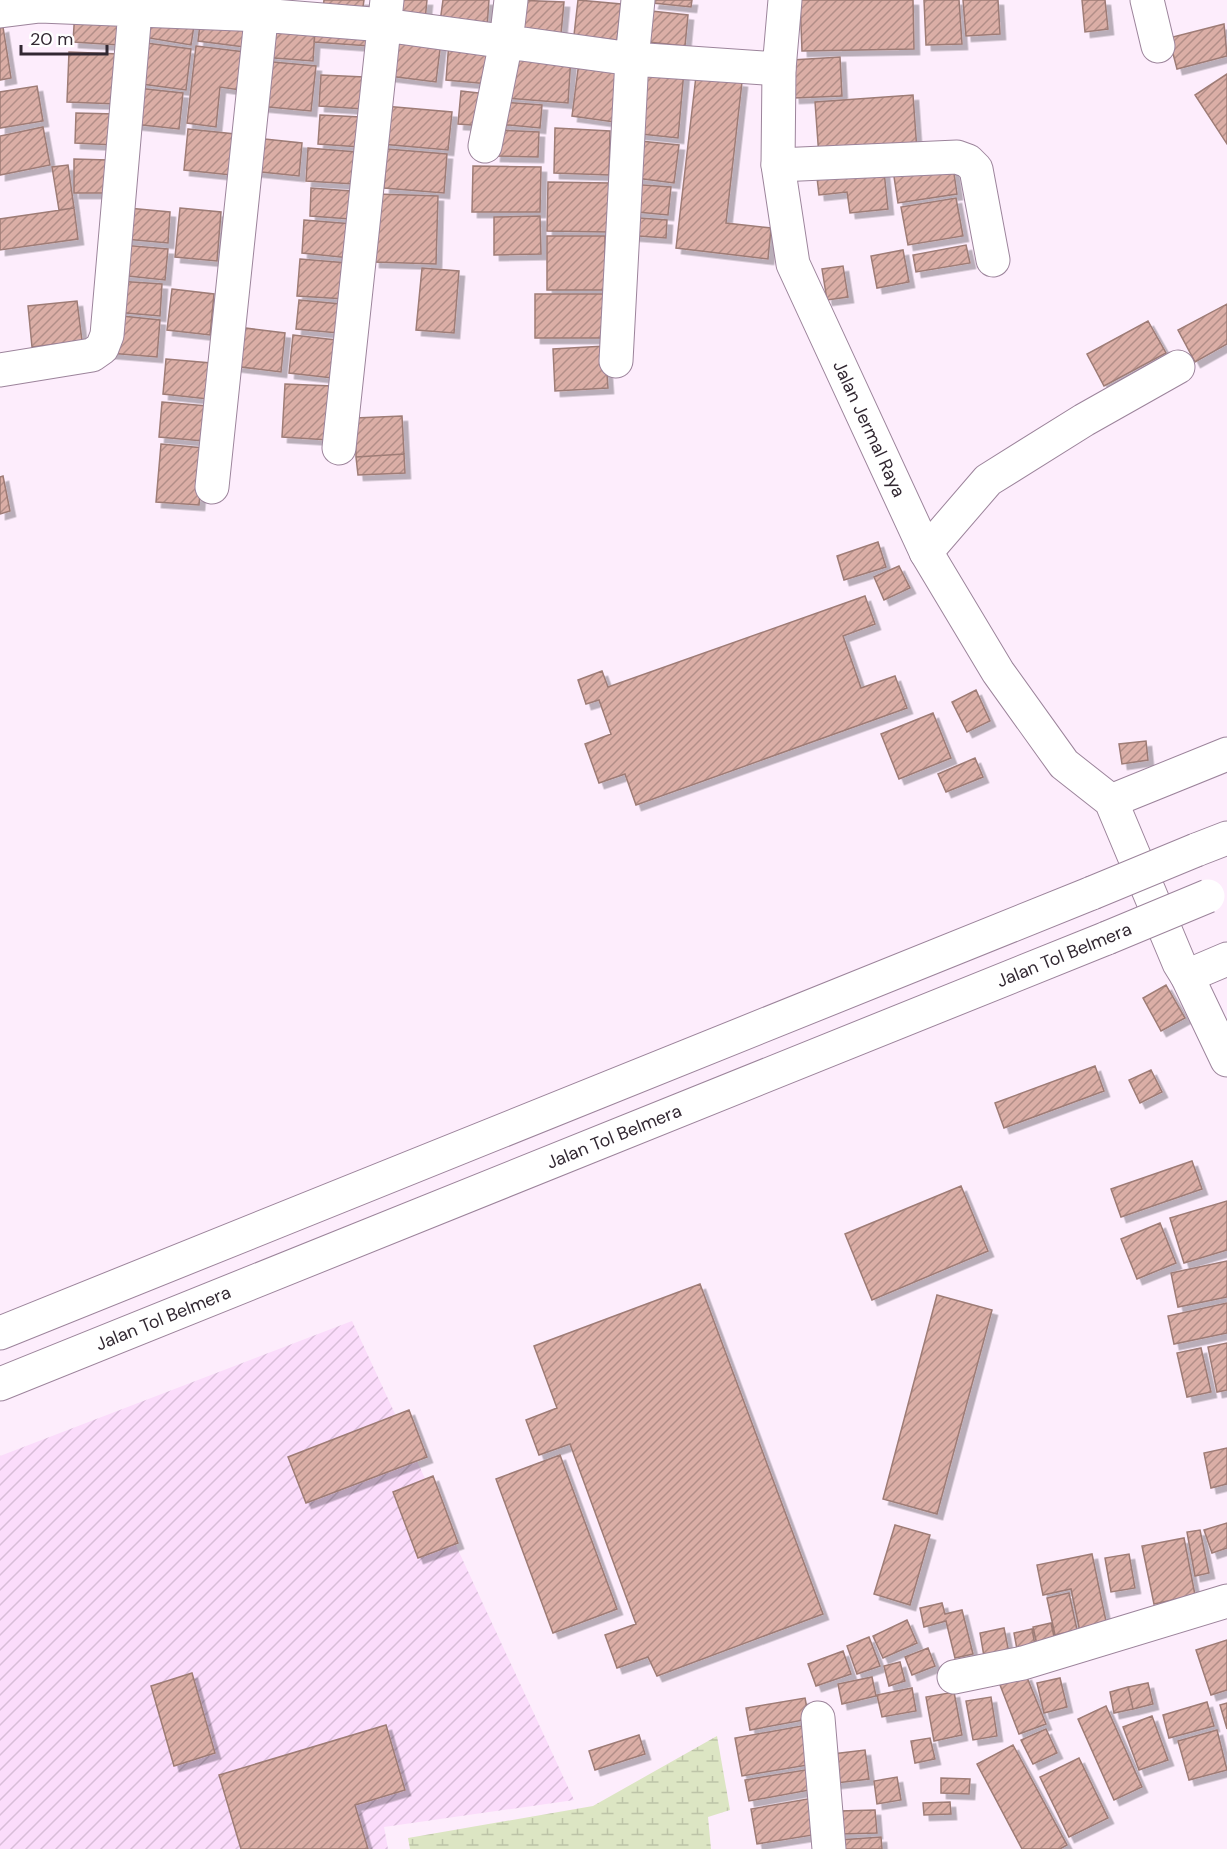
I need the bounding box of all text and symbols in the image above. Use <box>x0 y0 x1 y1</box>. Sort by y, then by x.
scale bar <box>21 18 106 56</box>
text: 20 m <box>30 27 73 51</box>
street label: Jalan Jermal Raya <box>827 357 911 501</box>
street label: Jalan Tol Belmera <box>993 917 1135 993</box>
street label: Jalan Tol Belmera <box>543 1099 685 1175</box>
street label: Jalan Tol Belmera <box>92 1280 234 1356</box>

